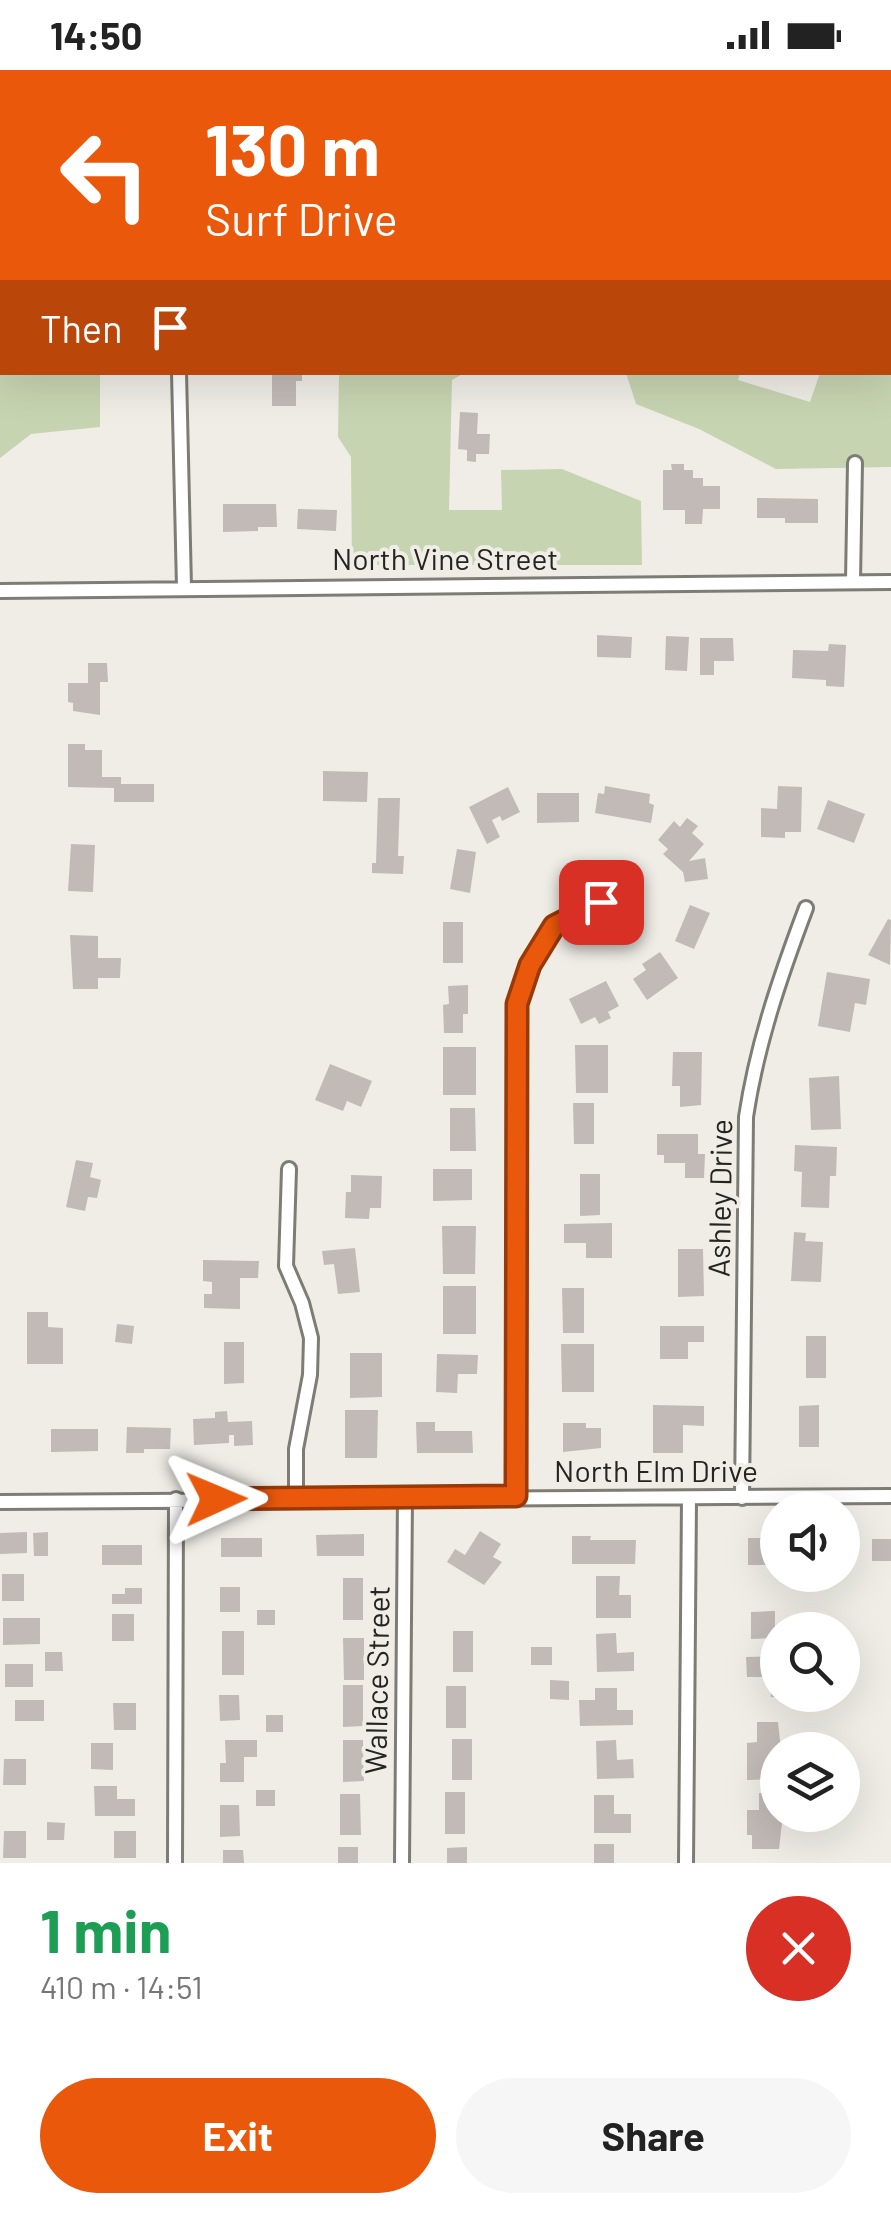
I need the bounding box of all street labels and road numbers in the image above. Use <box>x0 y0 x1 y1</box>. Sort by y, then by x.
street label: North Vine Street <box>332 540 558 576</box>
street label: Ashley Drive <box>700 1119 738 1277</box>
street label: North Elm Drive <box>554 1452 758 1488</box>
street label: Wallace Street <box>356 1585 396 1775</box>

